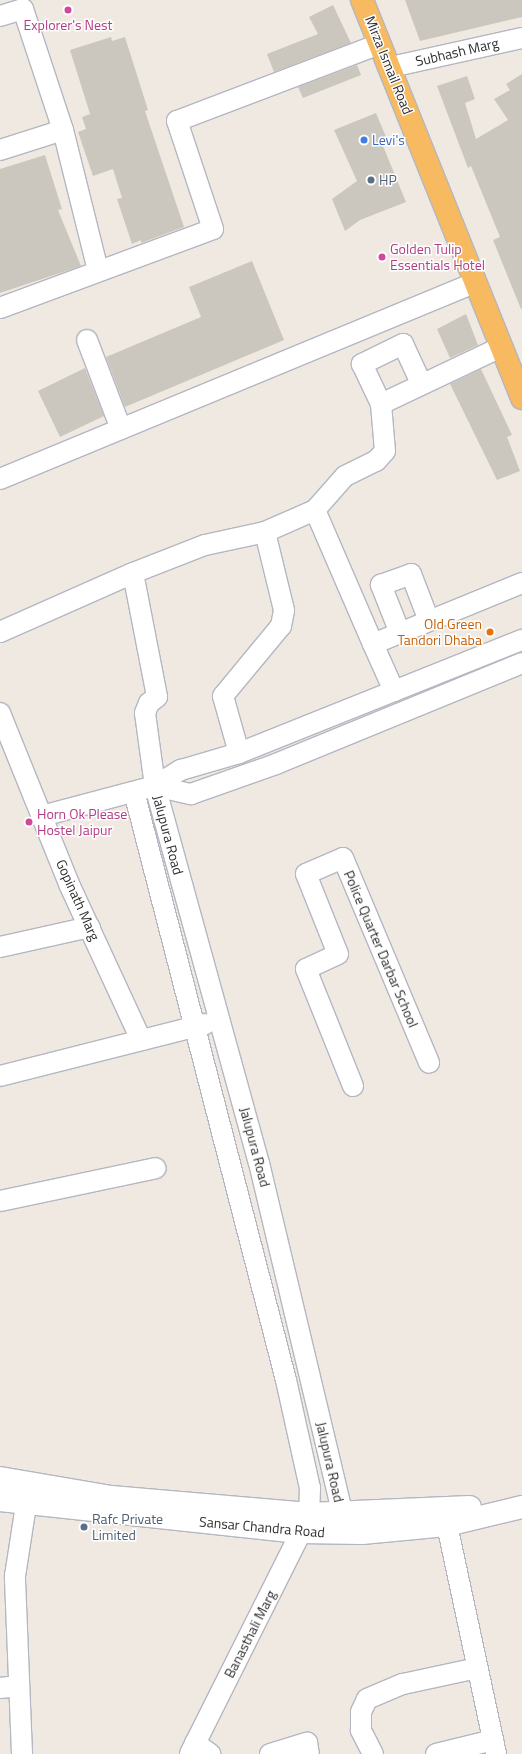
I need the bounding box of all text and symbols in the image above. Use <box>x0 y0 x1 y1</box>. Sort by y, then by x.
marker: Explorer's Nest <box>63 5 73 15</box>
street label: Mirza Ismail Road <box>362 13 416 117</box>
place label: Explorer's Nest <box>23 17 113 33</box>
street label: Subhash Marg <box>414 34 500 70</box>
place label: Levi's <box>372 132 405 148</box>
marker: Levi's <box>359 135 369 145</box>
place label: HP <box>379 172 397 188</box>
marker: HP <box>366 175 376 185</box>
place label: Golden Tulip Essentials Hotel <box>390 241 485 274</box>
marker: Golden Tulip Essentials Hotel <box>377 252 387 262</box>
place label: Old Green Tandori Dhaba <box>398 616 482 648</box>
marker: Old Green Tandori Dhaba <box>485 627 495 637</box>
street label: Jalupura Road <box>149 793 187 877</box>
place label: Horn Ok Please Hostel Jaipur <box>37 806 127 838</box>
marker: Horn Ok Please Hostel Jaipur <box>24 817 34 827</box>
street label: Gopinath Marg <box>53 857 103 943</box>
street label: Police Quarter Darbar School <box>340 868 422 1030</box>
street label: Jalupura Road <box>236 1105 274 1189</box>
street label: Jalupura Road <box>313 1420 347 1504</box>
place label: Rafc Private Limited <box>92 1511 163 1544</box>
street label: Sansar Chandra Road <box>199 1513 325 1541</box>
marker: Rafc Private Limited <box>79 1522 89 1532</box>
street label: Banasthali Marg <box>221 1587 279 1681</box>

